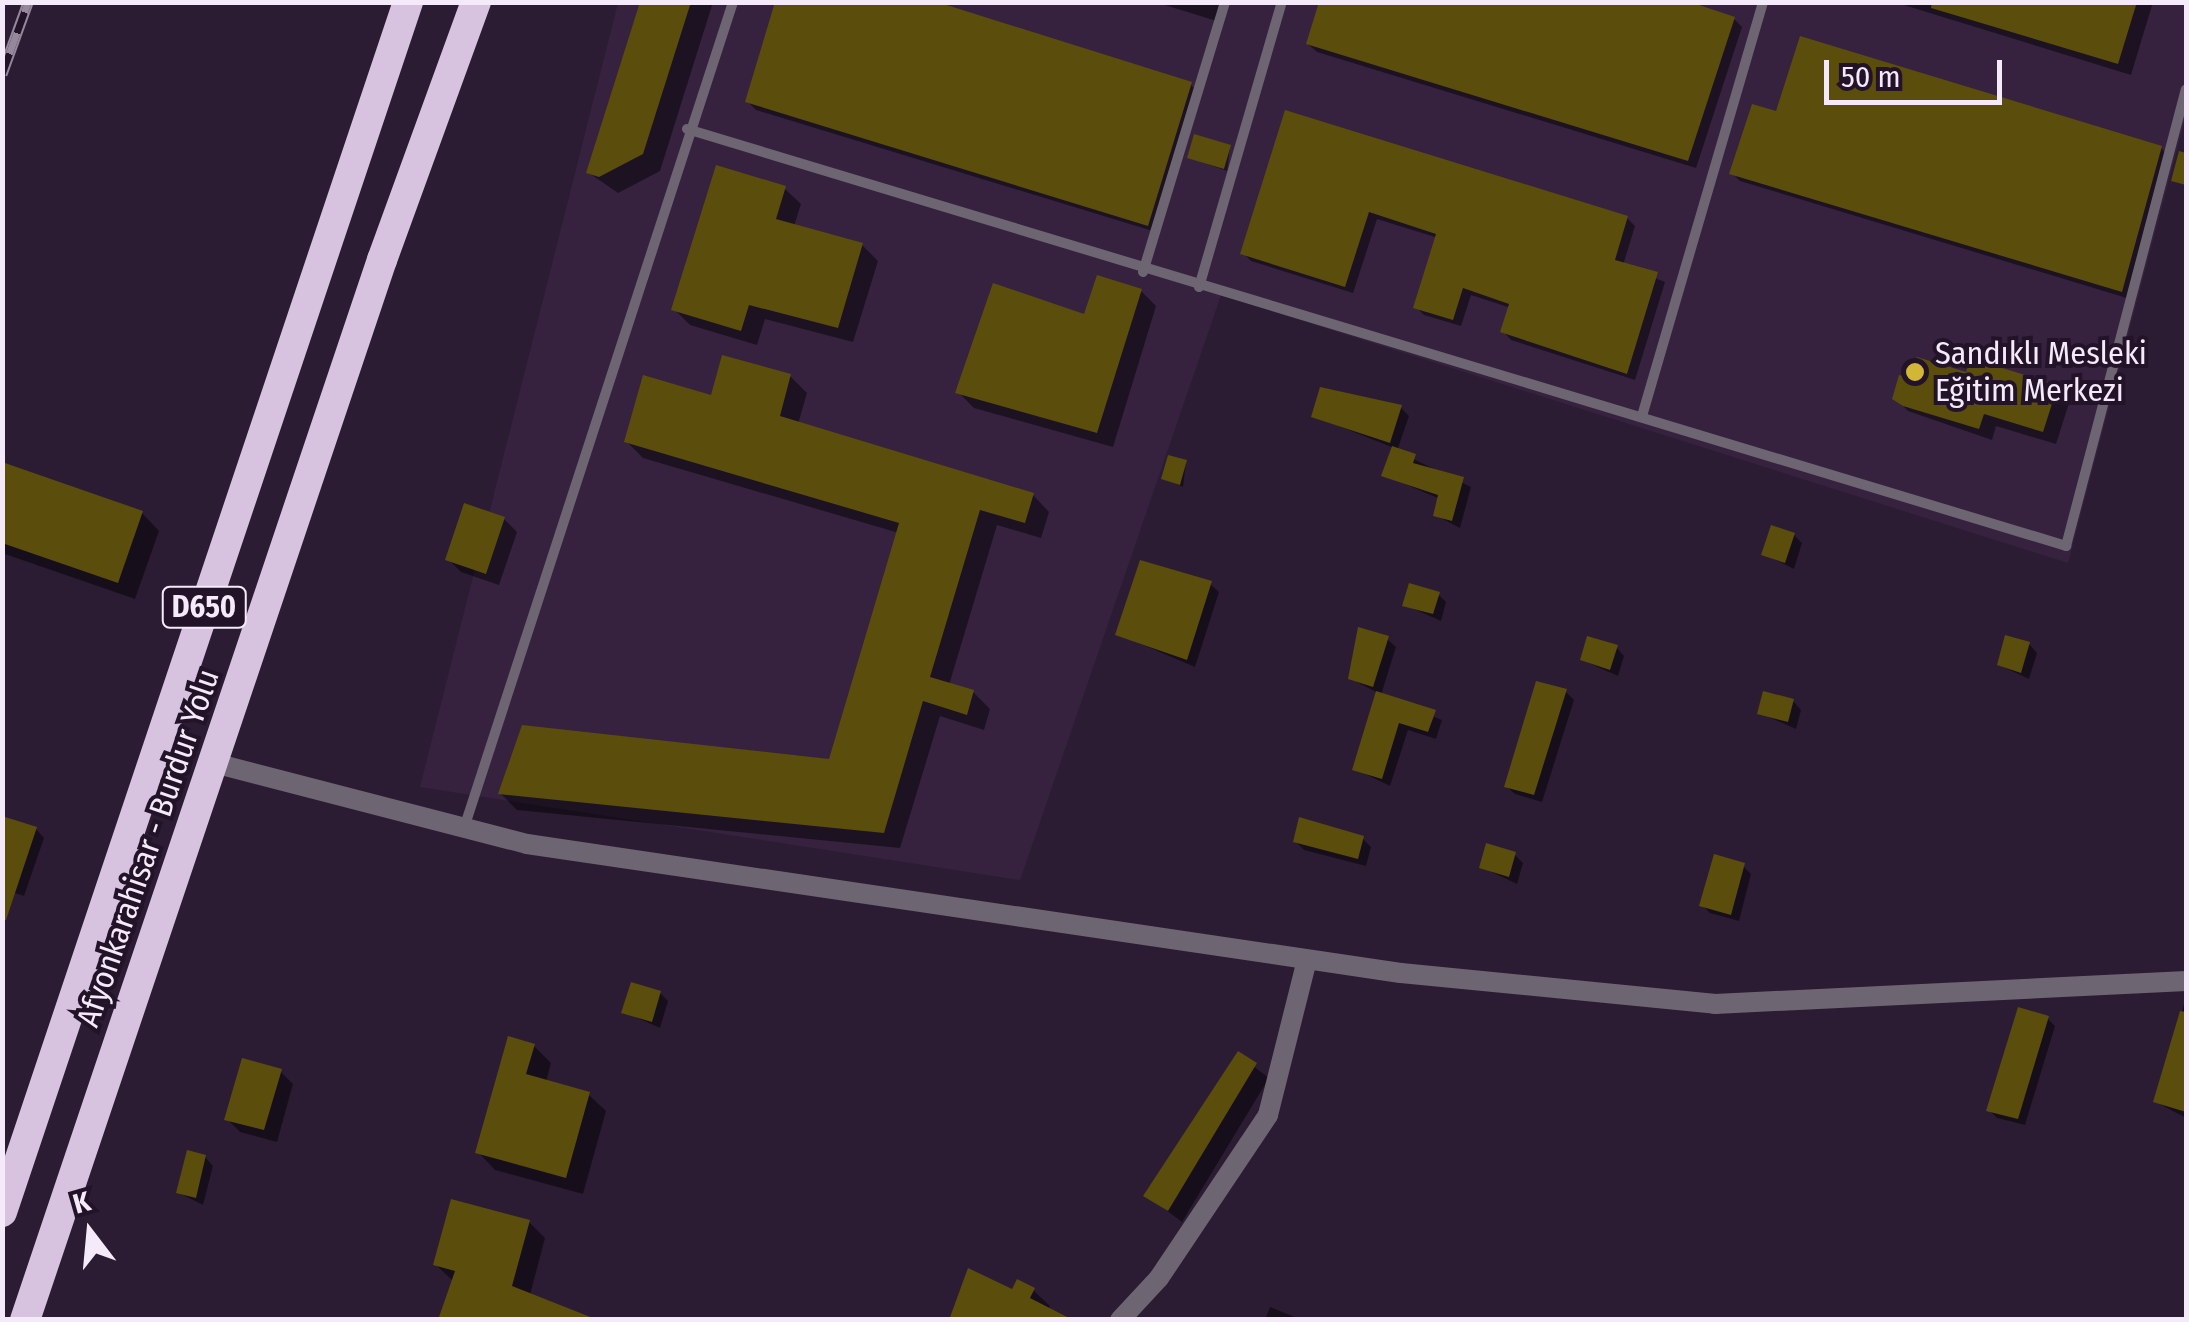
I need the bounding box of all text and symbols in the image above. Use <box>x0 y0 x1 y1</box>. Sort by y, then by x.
scale bar <box>1829 40 2006 102</box>
text: 50 m <box>1841 59 1901 95</box>
place label: Sandıklı Mesleki Eğitim Merkezi <box>1935 335 2147 410</box>
marker: Sandıklı Mesleki Eğitim Merkezi <box>1904 361 1926 383</box>
road number: D650 <box>162 582 246 632</box>
street label: Afyonkarahisar - Burdur Yolu <box>69 664 227 1032</box>
north arrow <box>40 1182 140 1282</box>
text: K <box>69 1185 94 1221</box>

